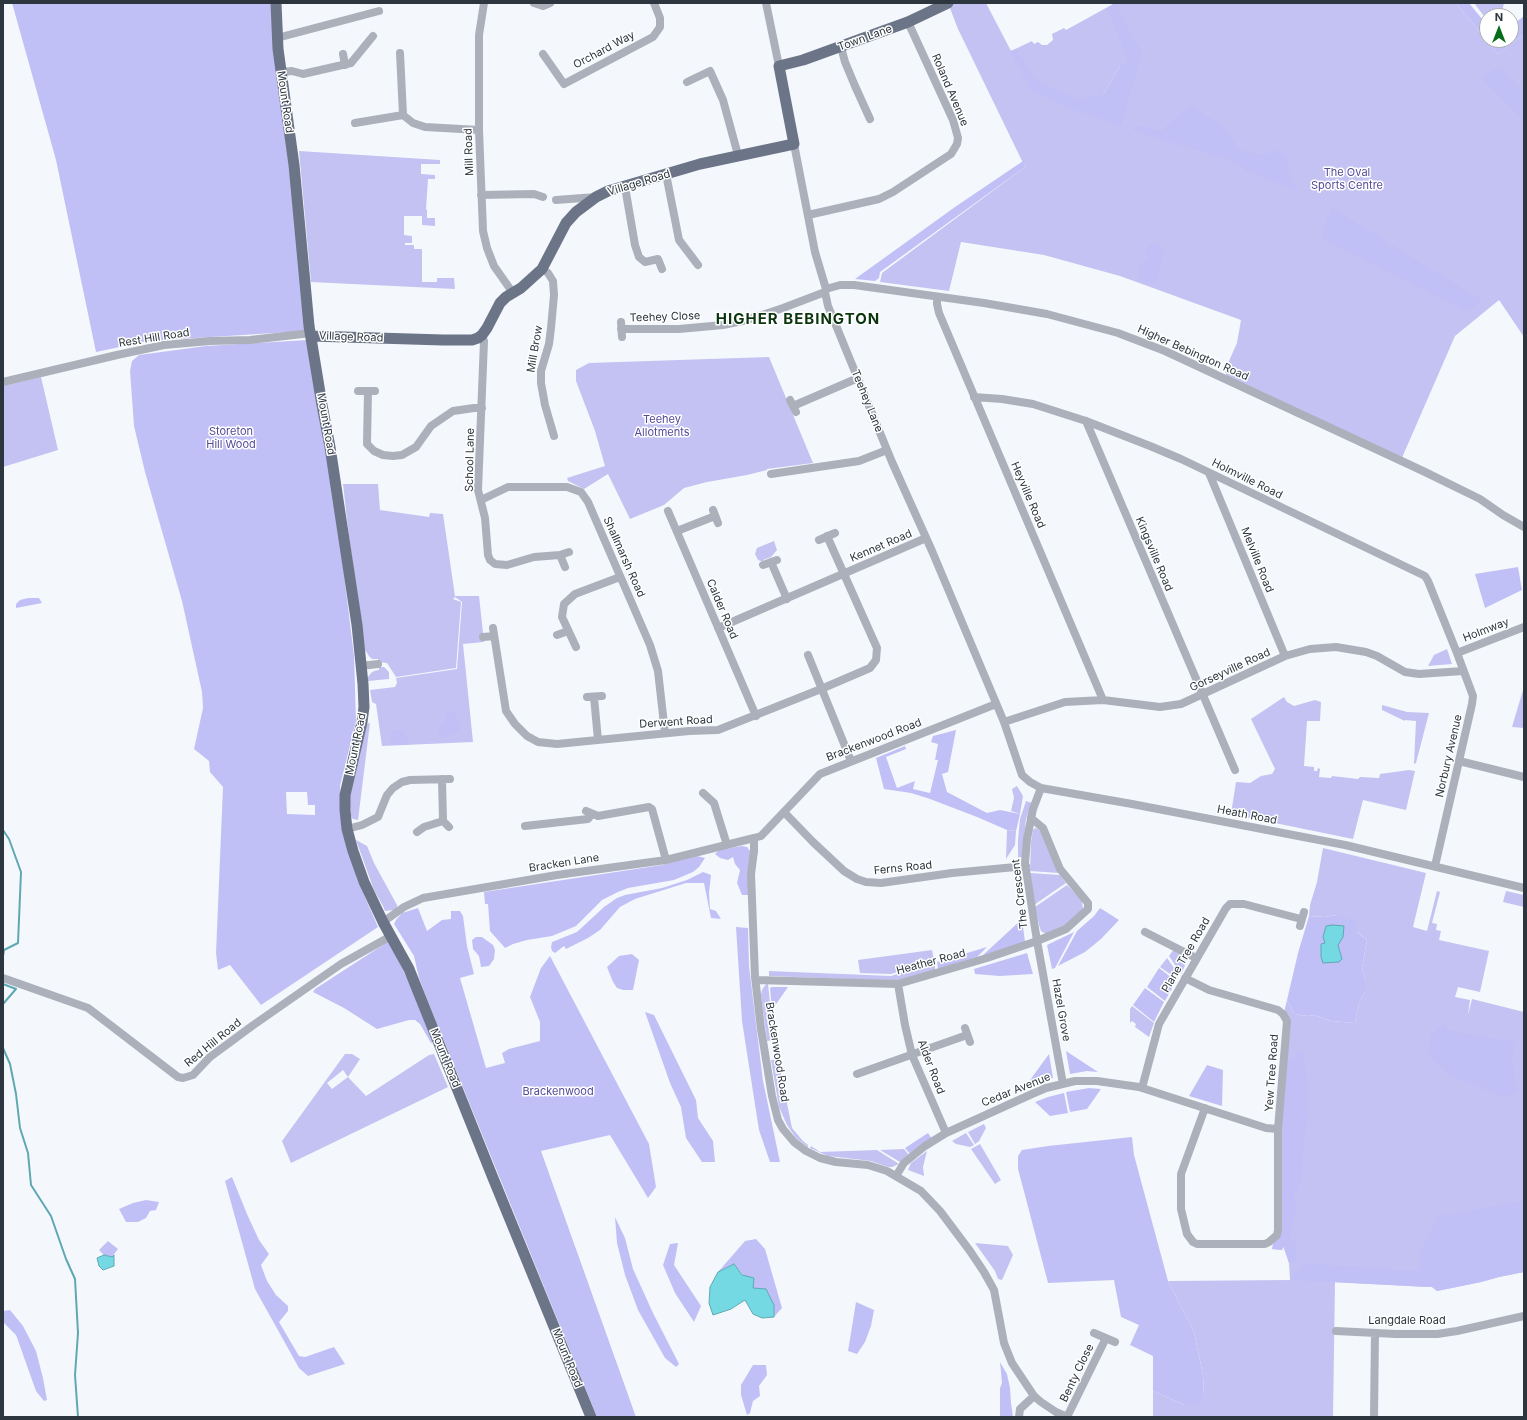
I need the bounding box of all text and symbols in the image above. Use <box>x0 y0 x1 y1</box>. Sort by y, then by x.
north arrow <box>1479 8 1519 48</box>
text: N <box>1495 10 1503 24</box>
street label: Town Lane <box>836 22 894 54</box>
street label: Orchard Way <box>571 28 637 72</box>
street label: Roland Avenue <box>929 52 971 128</box>
street label: Mount Road <box>274 70 296 134</box>
street label: Mill Road <box>462 128 476 176</box>
park label: The Oval Sports Centre <box>1311 166 1383 192</box>
street label: Village Road <box>606 167 672 199</box>
street label: Teehey Close <box>630 309 700 325</box>
district label: HIGHER BEBINGTON <box>716 310 880 328</box>
street label: Higher Bebington Road <box>1135 323 1251 383</box>
street label: Mill Brow <box>524 324 546 374</box>
street label: Rest Hill Road <box>118 326 190 350</box>
street label: Village Road <box>319 329 383 345</box>
street label: Teehey Lane <box>848 368 886 434</box>
street label: Mount Road <box>314 392 338 456</box>
park label: Teehey Allotments <box>635 413 689 439</box>
park label: Storeton Hill Wood <box>206 425 256 451</box>
street label: School Lane <box>463 428 477 492</box>
street label: Holmville Road <box>1209 456 1285 502</box>
street label: Heyville Road <box>1008 460 1048 530</box>
street label: Shallmarsh Road <box>600 515 648 599</box>
street label: Kingsville Road <box>1132 515 1176 593</box>
street label: Melville Road <box>1238 525 1276 595</box>
street label: Kennet Road <box>848 527 914 565</box>
street label: Calder Road <box>703 577 741 641</box>
street label: Holmway <box>1461 615 1511 645</box>
street label: Gorseyville Road <box>1188 646 1272 694</box>
street label: Mount Road <box>343 712 369 776</box>
street label: Derwent Road <box>639 713 713 731</box>
street label: Norbury Avenue <box>1433 713 1465 799</box>
street label: Brackenwood Road <box>825 716 923 764</box>
street label: Heath Road <box>1216 803 1278 827</box>
street label: Bracken Lane <box>528 851 600 875</box>
street label: Ferns Road <box>873 858 933 878</box>
street label: The Crescent <box>1009 858 1031 930</box>
street label: Plane Tree Road <box>1159 915 1213 995</box>
street label: Heather Road <box>895 946 967 978</box>
street label: Hazel Grove <box>1049 978 1073 1042</box>
street label: Brackenwood Road <box>763 1001 791 1103</box>
street label: Red Hill Road <box>182 1016 244 1070</box>
street label: Mount Road <box>427 1026 463 1090</box>
street label: Yew Tree Road <box>1263 1034 1281 1112</box>
street label: Alder Road <box>915 1038 947 1096</box>
street label: Cedar Avenue <box>980 1070 1052 1110</box>
park label: Brackenwood <box>522 1085 594 1099</box>
street label: Langdale Road <box>1368 1314 1446 1328</box>
street label: Mount Road <box>549 1326 585 1390</box>
street label: Benty Close <box>1057 1342 1097 1404</box>

